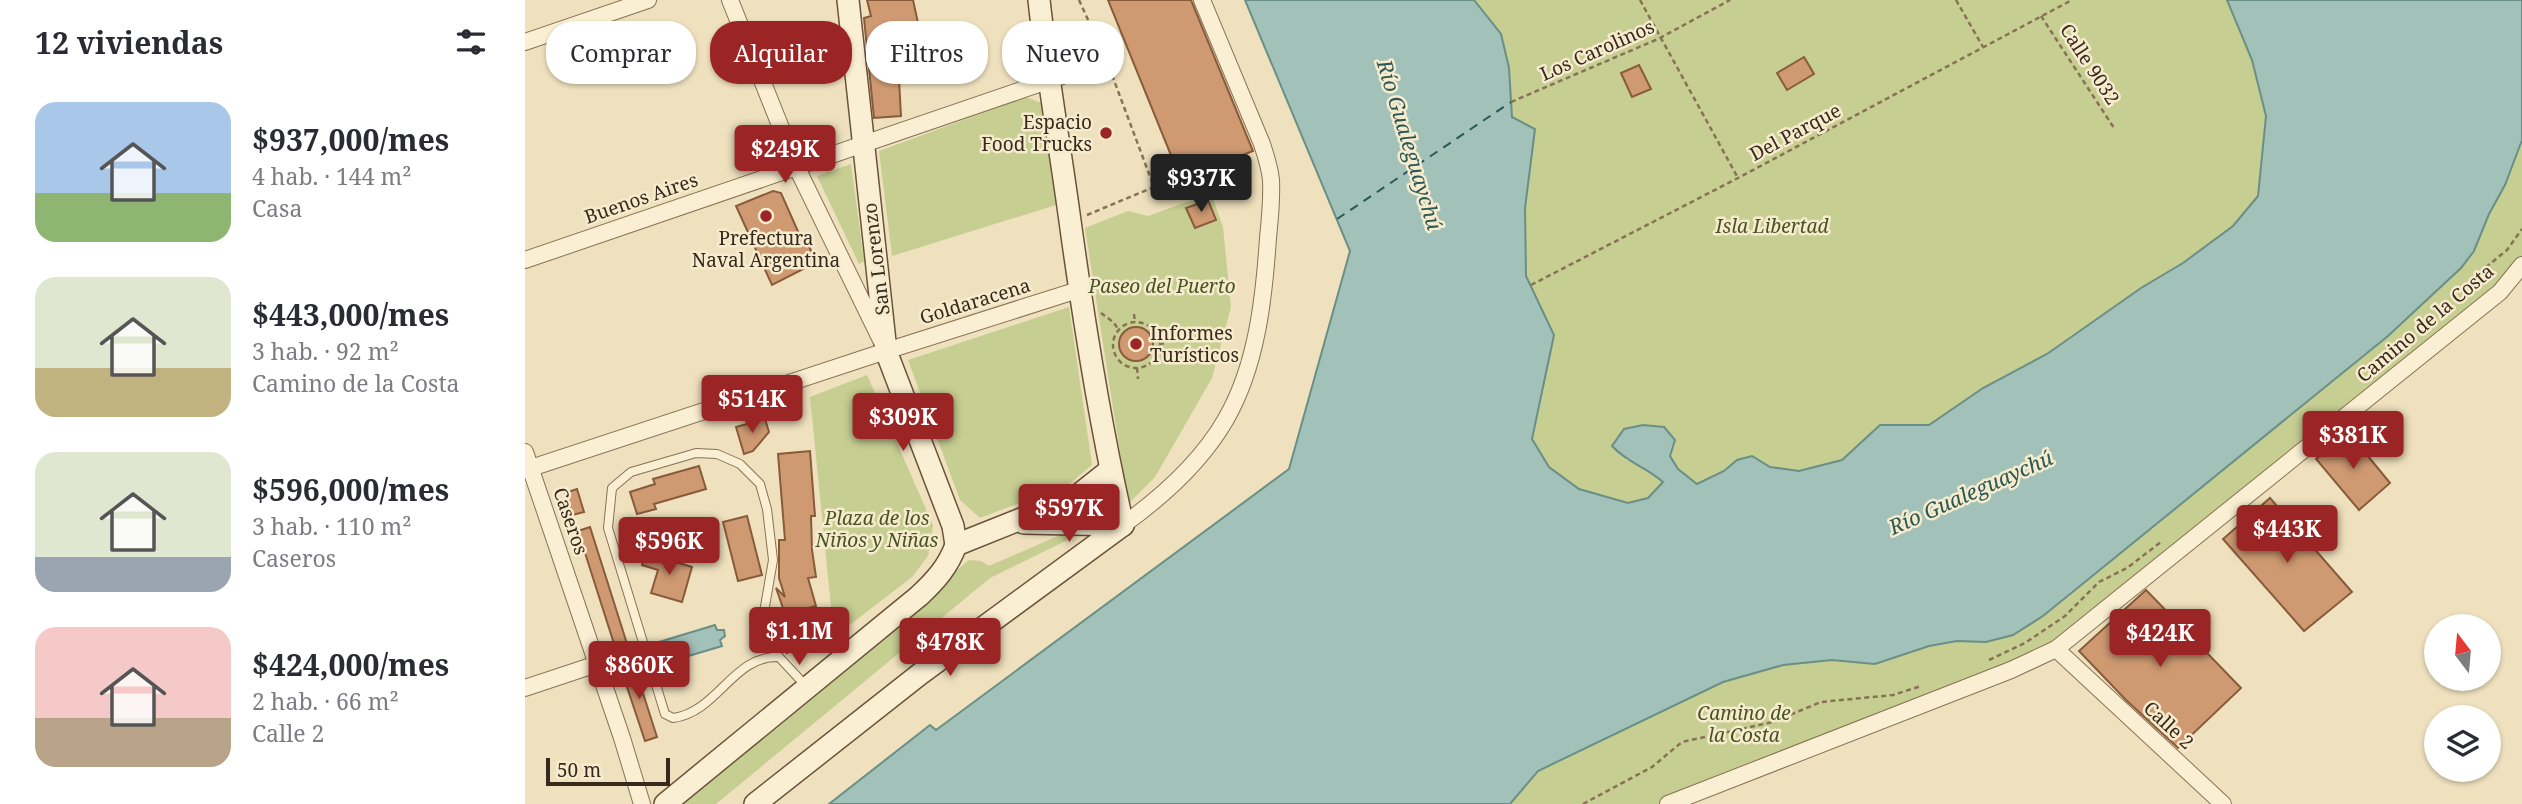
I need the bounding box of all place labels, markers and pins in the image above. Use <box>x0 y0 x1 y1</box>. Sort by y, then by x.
place label: Espacio Food Trucks <box>981 109 1092 157</box>
pin: $249K <box>736 125 834 185</box>
marker: Espacio Food Trucks <box>1098 125 1114 141</box>
pin: $937K <box>1152 154 1250 214</box>
marker: Prefectura Naval Argentina <box>758 208 774 224</box>
place label: Prefectura Naval Argentina <box>692 225 840 273</box>
place label: Informes Turísticos <box>1150 320 1239 368</box>
marker: Informes Turísticos <box>1128 336 1144 352</box>
pin: $514K <box>703 376 801 435</box>
pin: $309K <box>854 393 952 453</box>
pin: $381K <box>2304 412 2402 471</box>
pin: $597K <box>1020 484 1118 544</box>
pin: $443K <box>2238 505 2336 565</box>
pin: $596K <box>620 518 718 577</box>
pin: $1.1M <box>750 608 848 667</box>
pin: $424K <box>2111 610 2209 669</box>
pin: $478K <box>901 618 999 678</box>
pin: $860K <box>590 642 688 701</box>

